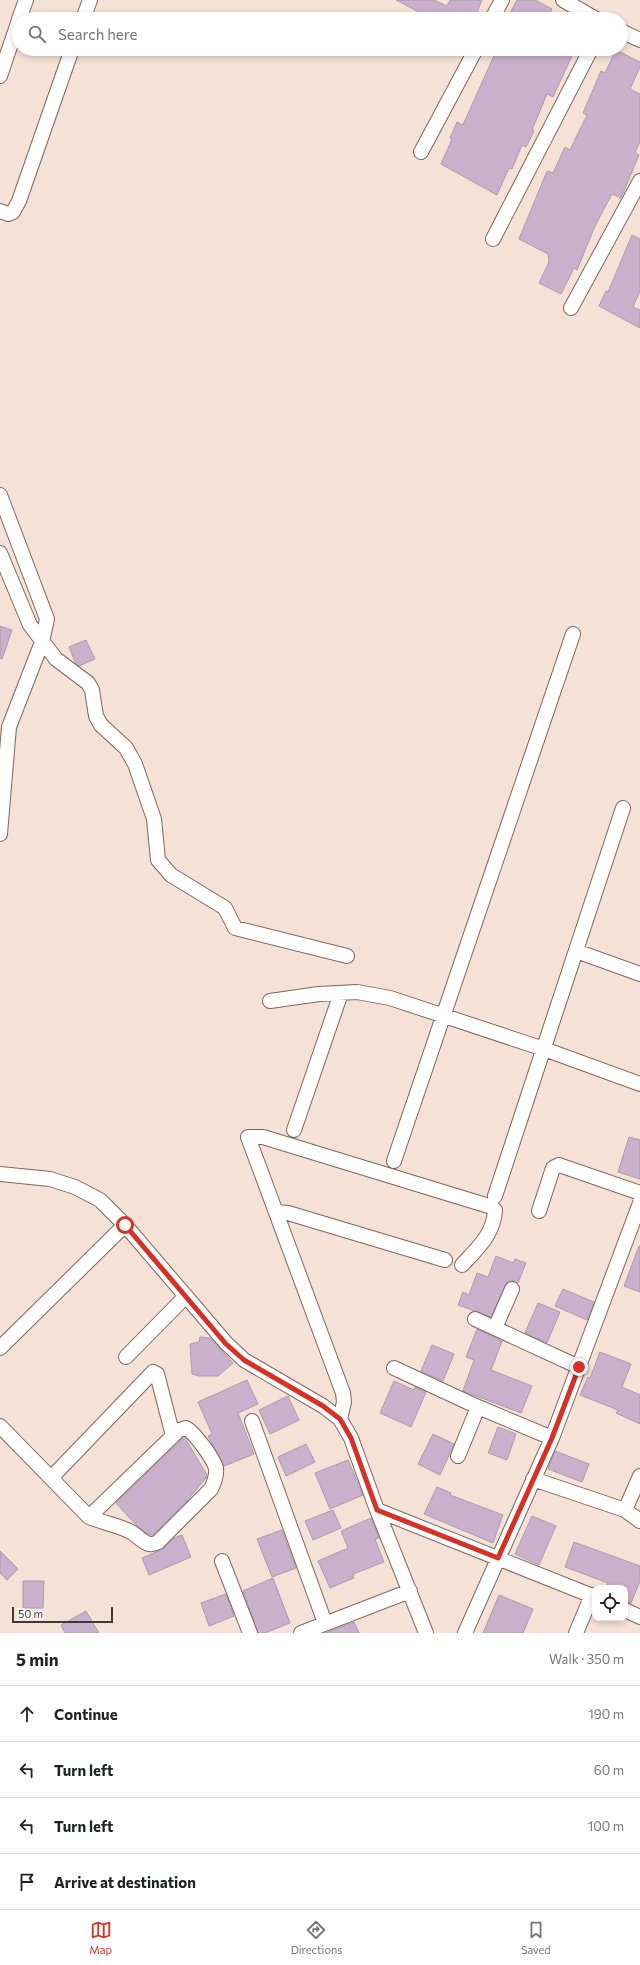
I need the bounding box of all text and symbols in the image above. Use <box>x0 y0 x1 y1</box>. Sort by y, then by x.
search box <box>12 12 628 56</box>
icon: search <box>26 23 48 45</box>
text: Search here <box>58 25 137 43</box>
route start <box>116 1216 134 1234</box>
route end <box>570 1358 588 1376</box>
map controls <box>592 1585 628 1621</box>
button: locate <box>592 1585 628 1621</box>
scale bar <box>12 1605 113 1624</box>
text: 50 m <box>18 1607 43 1620</box>
text: 5 min <box>16 1649 59 1670</box>
text: Walk · 350 m <box>549 1651 624 1667</box>
icon: ahead <box>16 1703 38 1725</box>
text: Continue <box>54 1705 118 1723</box>
text: 190 m <box>588 1706 624 1722</box>
icon: left <box>16 1759 38 1781</box>
text: Turn left <box>54 1761 113 1779</box>
text: 60 m <box>594 1762 624 1778</box>
icon: left <box>16 1815 38 1837</box>
text: Turn left <box>54 1817 113 1835</box>
text: 100 m <box>588 1818 624 1834</box>
icon: arrive <box>16 1871 38 1893</box>
text: Arrive at destination <box>54 1873 196 1891</box>
tab: Map <box>89 1919 112 1956</box>
tab: Directions <box>291 1919 342 1956</box>
tab: Saved <box>521 1919 551 1956</box>

